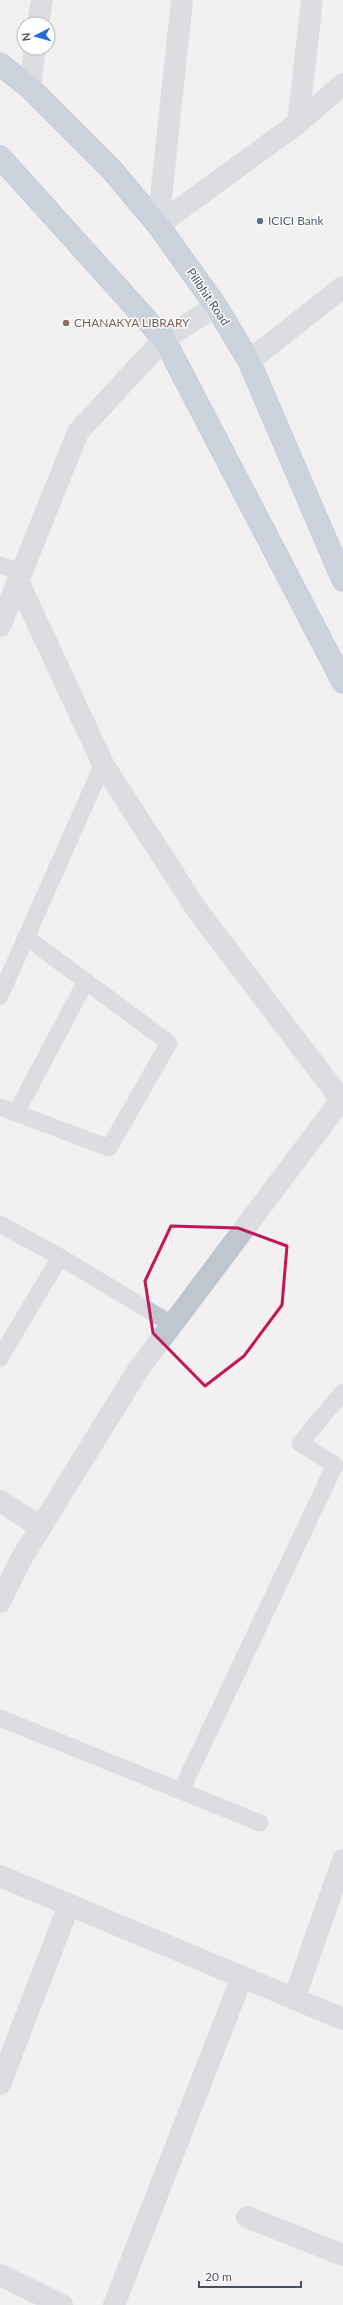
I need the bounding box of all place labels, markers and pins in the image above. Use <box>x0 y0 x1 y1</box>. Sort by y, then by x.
place label: ICICI Bank <box>268 213 325 228</box>
marker: ICICI Bank <box>255 216 265 226</box>
place label: CHANAKYA LIBRARY <box>74 315 190 330</box>
marker: CHANAKYA LIBRARY <box>61 318 71 328</box>

